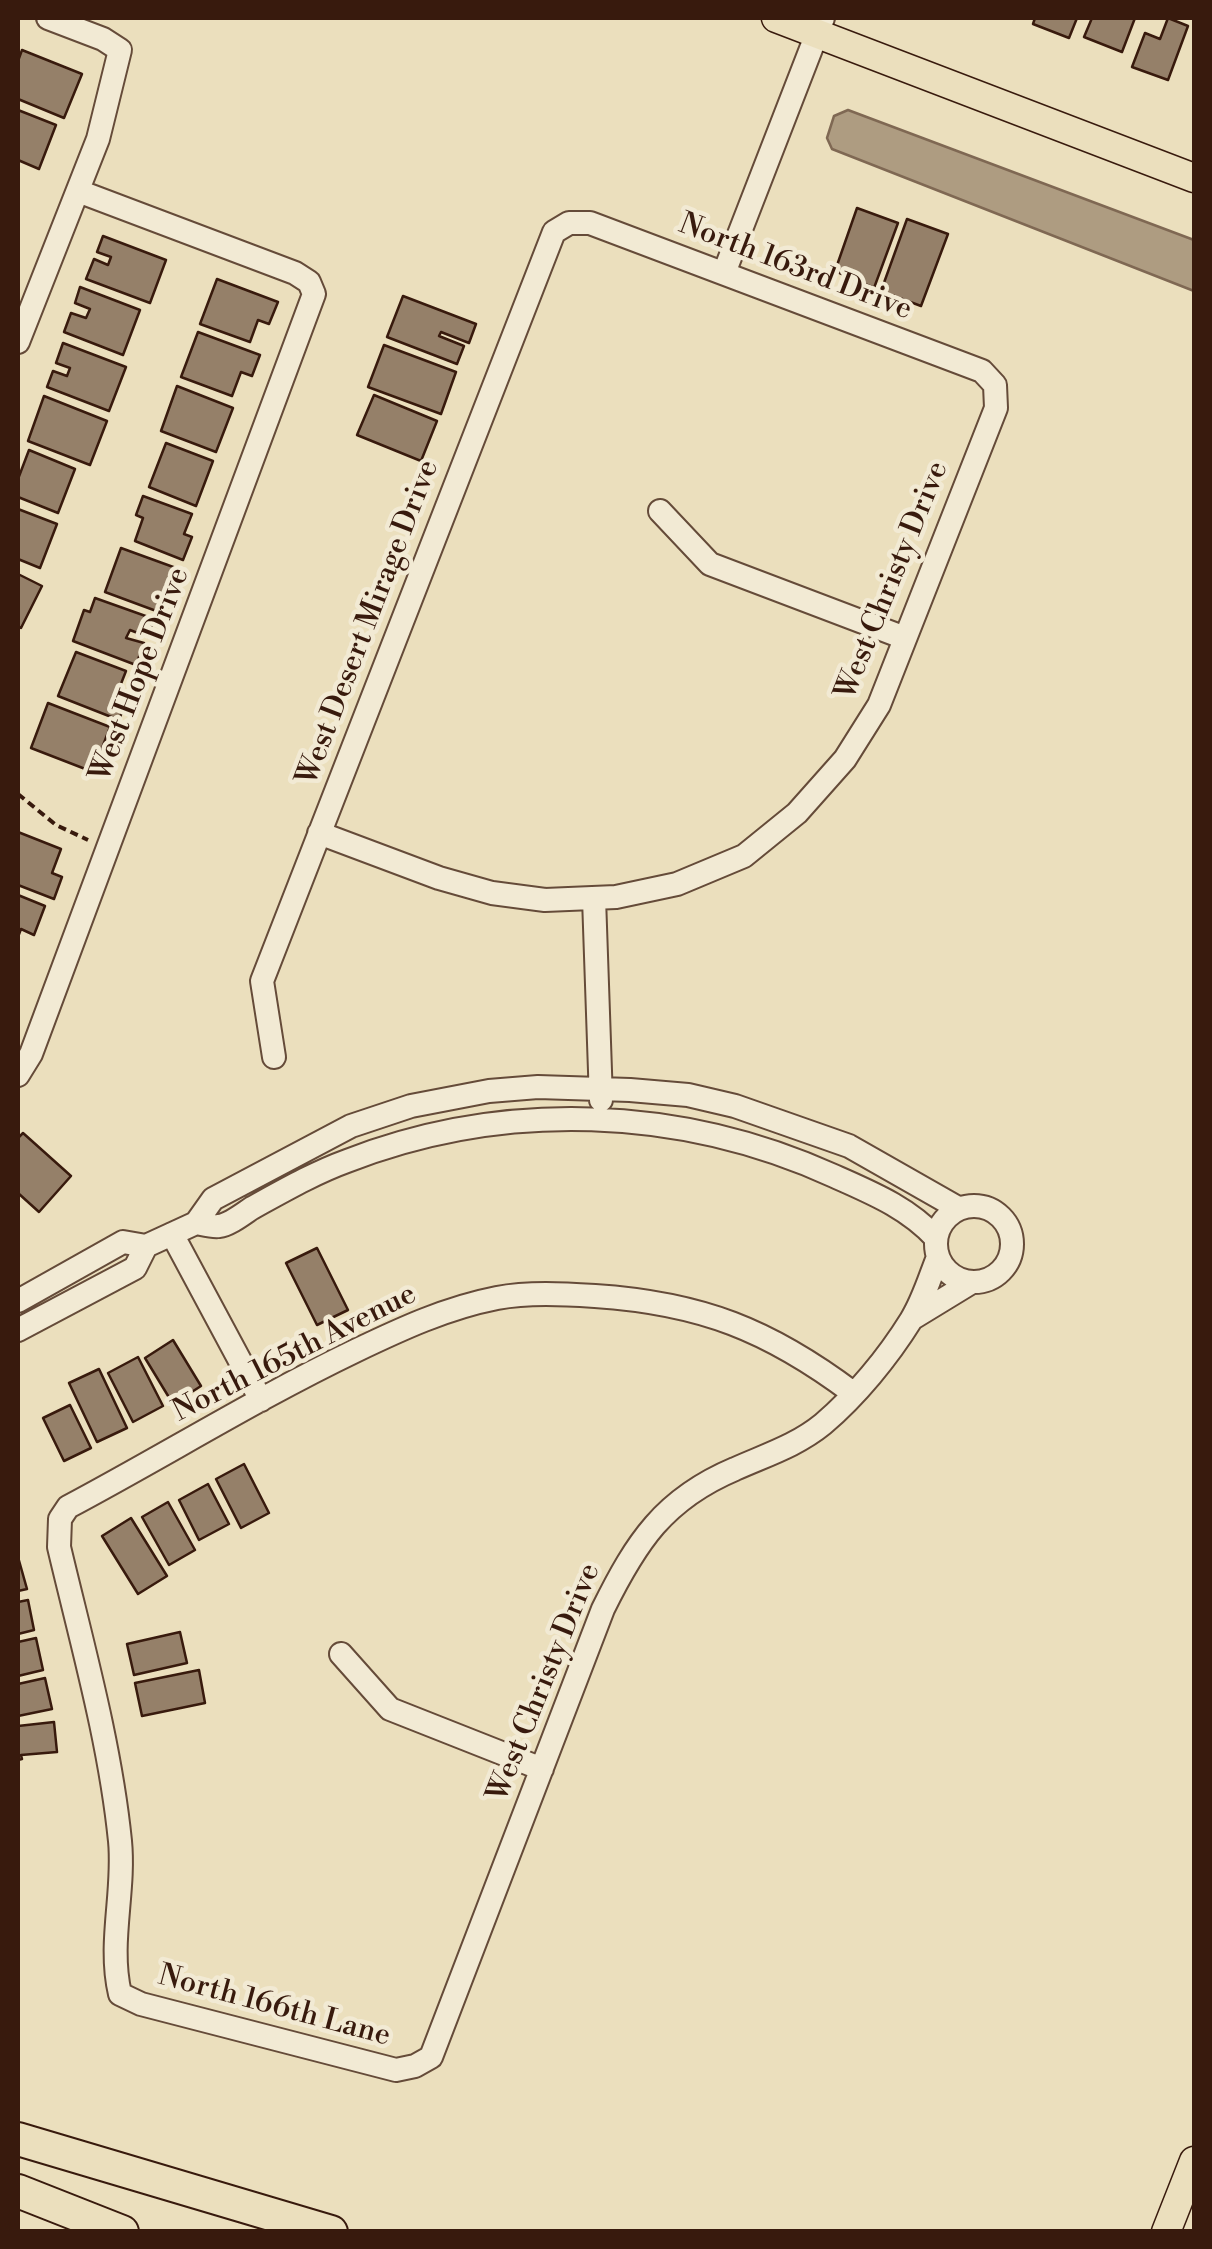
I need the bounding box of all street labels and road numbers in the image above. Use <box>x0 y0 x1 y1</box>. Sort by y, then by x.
street label: North 163rd Drive <box>673 207 917 329</box>
street label: West Desert Mirage Drive <box>290 455 448 791</box>
street label: West Christy Drive <box>829 457 957 705</box>
street label: West Hope Drive <box>84 563 198 787</box>
street label: North 165th Avenue <box>167 1277 423 1431</box>
street label: West Christy Drive <box>481 1559 609 1807</box>
street label: North 166th Lane <box>154 1959 394 2055</box>

